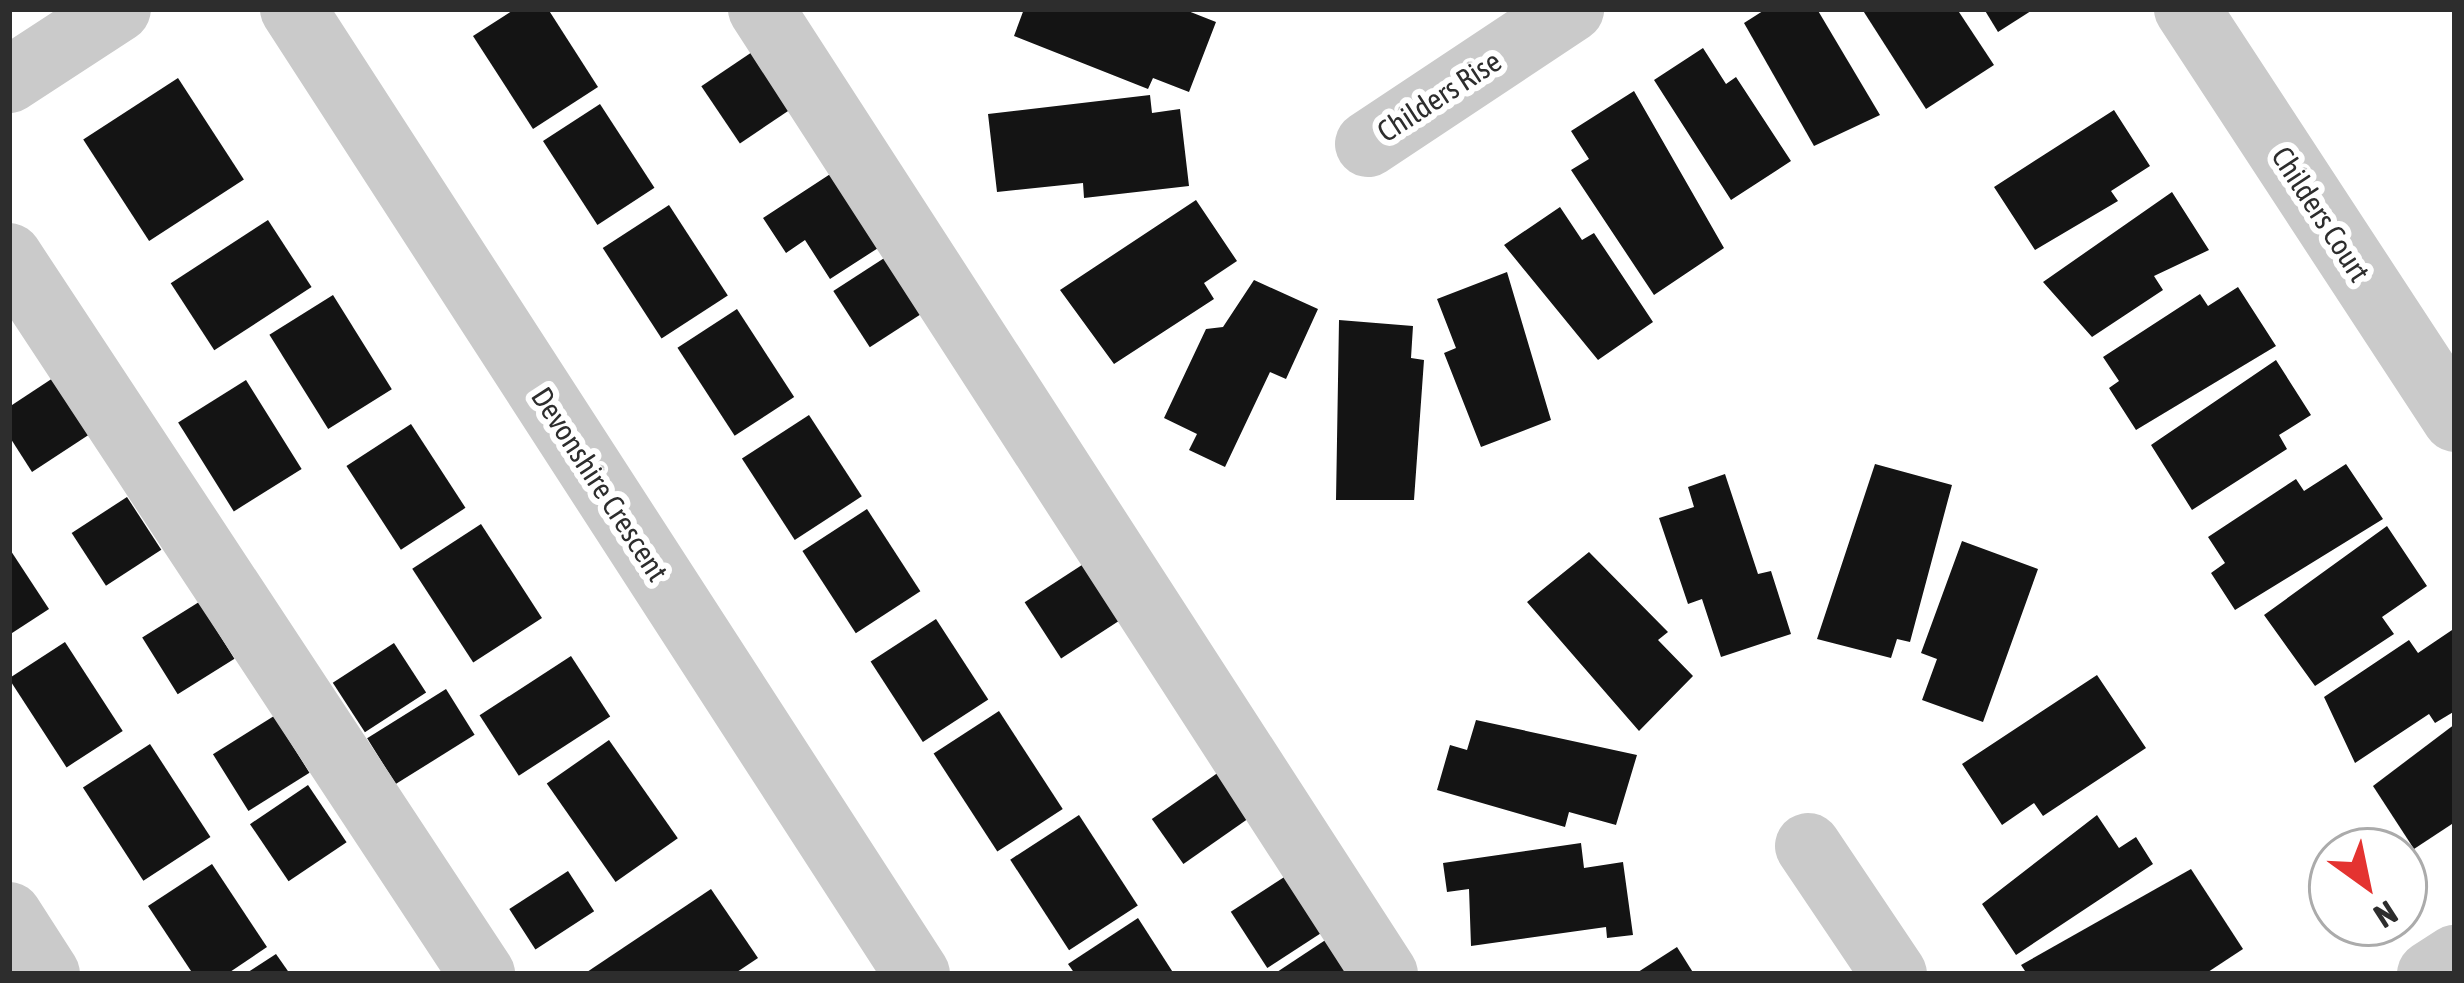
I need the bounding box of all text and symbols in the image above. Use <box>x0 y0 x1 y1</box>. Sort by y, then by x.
street label: Childers Rise <box>1370 43 1508 149</box>
street label: Childers Court <box>2264 140 2378 288</box>
street label: Devonshire Crescent <box>524 380 676 588</box>
north arrow <box>2308 827 2428 947</box>
text: N <box>2367 893 2404 936</box>

